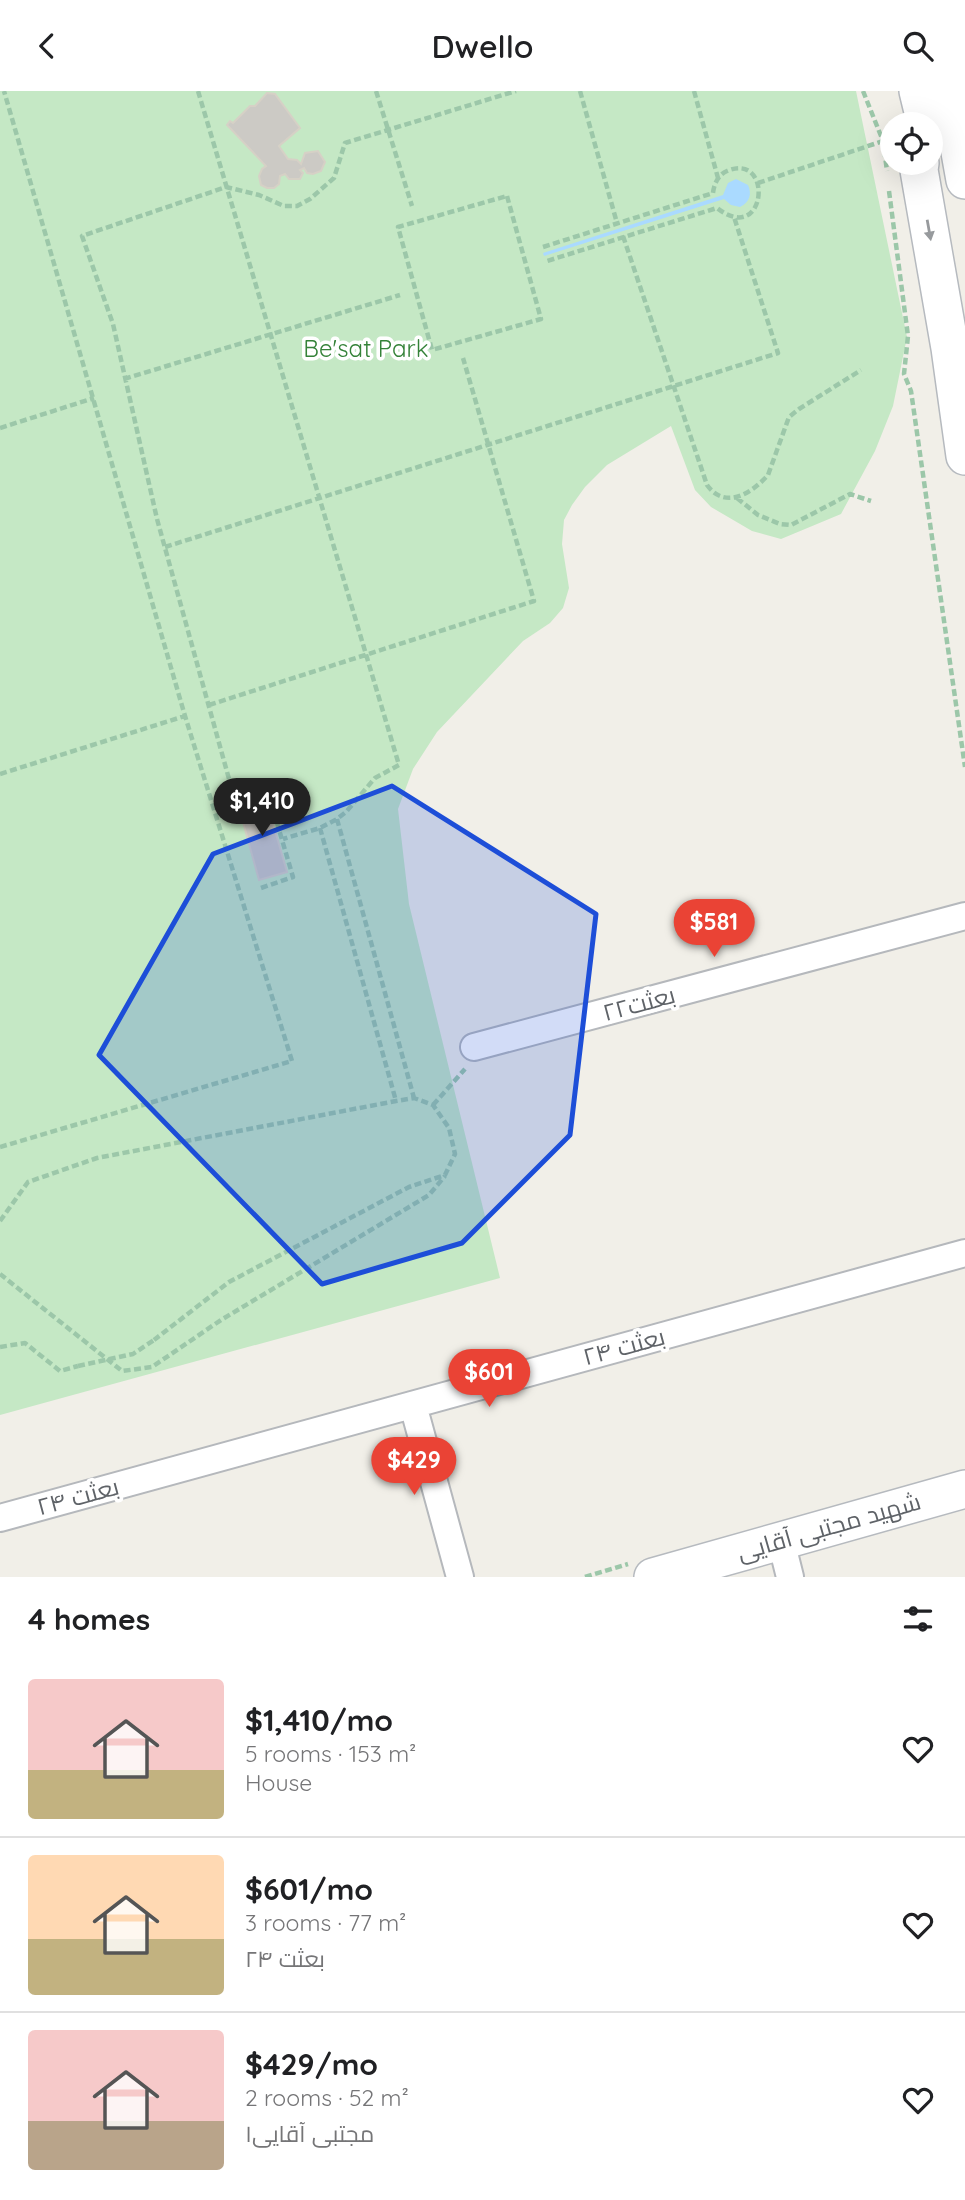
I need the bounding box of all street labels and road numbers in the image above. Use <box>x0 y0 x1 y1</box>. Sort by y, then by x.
street label: بعثت۲۲ <box>599 979 678 1027</box>
street label: بعثت ۲۴ <box>580 1321 668 1371</box>
street label: بعثت ۲۴ <box>34 1471 122 1521</box>
street label: شهید مجتبی آقایی <box>733 1485 924 1567</box>

